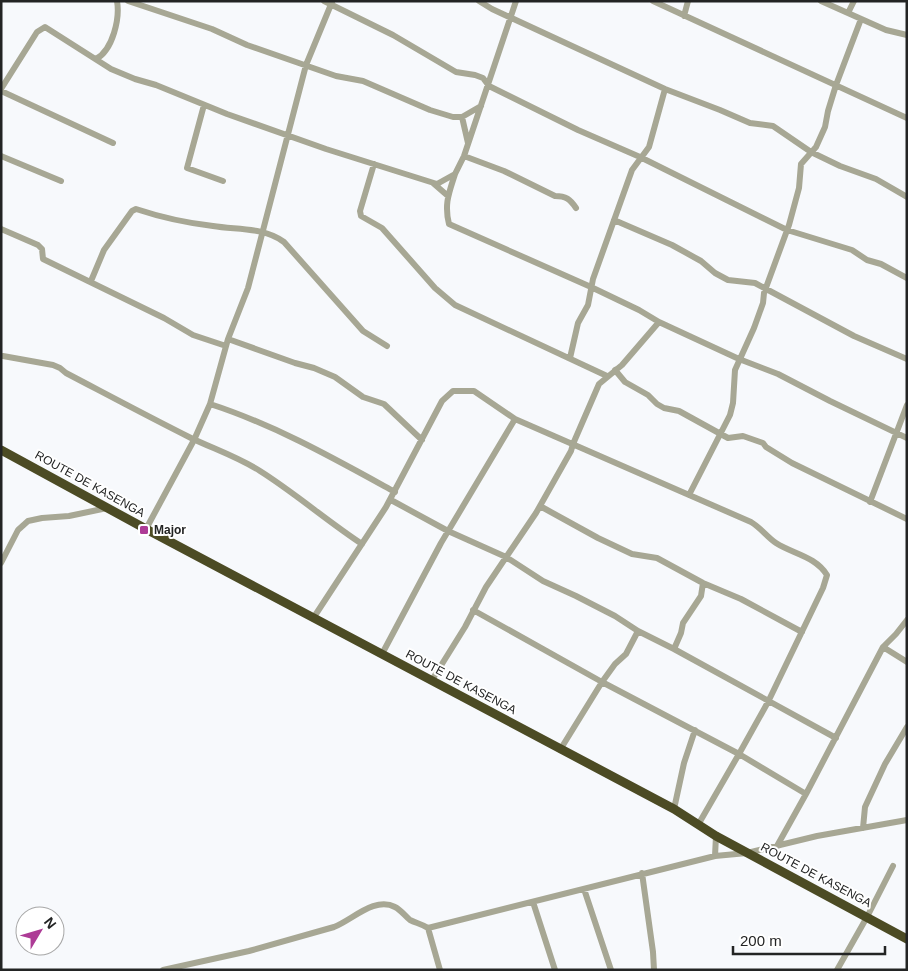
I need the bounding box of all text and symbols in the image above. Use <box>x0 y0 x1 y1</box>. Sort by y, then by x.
street label: ROUTE DE KASENGA <box>33 448 147 520</box>
place label: Major <box>154 523 186 537</box>
marker: Major <box>138 524 150 536</box>
street label: ROUTE DE KASENGA <box>403 647 519 717</box>
street label: ROUTE DE KASENGA <box>758 840 874 910</box>
north arrow <box>15 906 65 956</box>
text: N <box>41 914 60 932</box>
scale bar <box>733 924 886 956</box>
text: 200 m <box>740 932 782 949</box>

